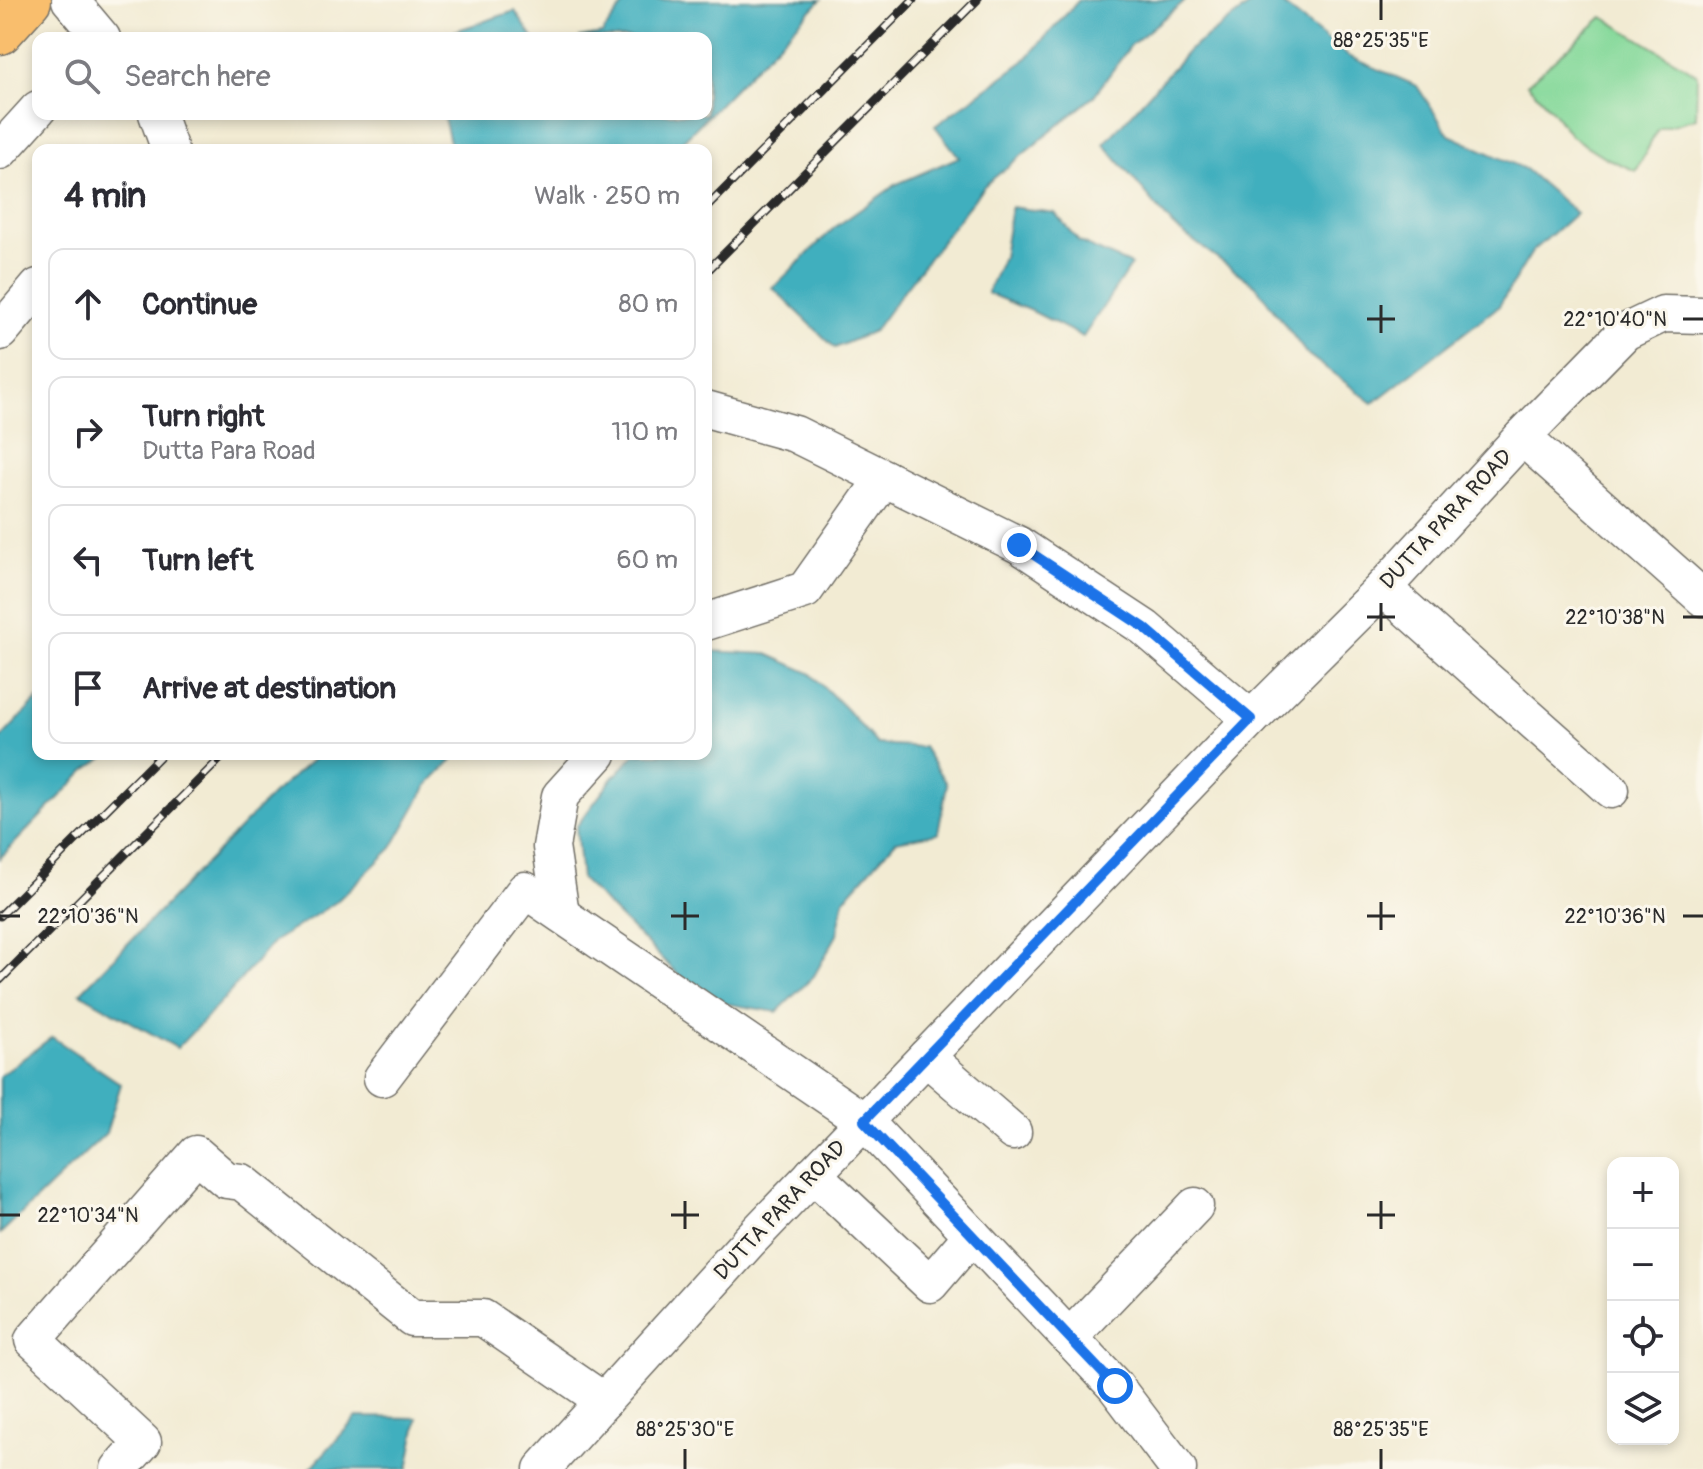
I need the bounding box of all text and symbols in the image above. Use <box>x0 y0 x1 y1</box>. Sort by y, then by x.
text: 88°25'35"E <box>1333 28 1429 53</box>
search box <box>32 32 712 120</box>
icon: search <box>60 54 104 98</box>
text: Search here <box>124 58 271 95</box>
text: 4 min <box>64 175 146 218</box>
text: Walk · 250 m <box>534 180 680 212</box>
icon: ahead <box>66 282 110 326</box>
text: Continue <box>142 286 257 323</box>
text: 80 m <box>618 288 678 320</box>
text: 22°10'40"N <box>1563 307 1667 332</box>
text: Turn right <box>142 398 265 435</box>
icon: right <box>66 410 110 454</box>
text: 110 m <box>611 416 678 448</box>
text: Dutta Para Road <box>142 435 316 467</box>
street label: DUTTA PARA ROAD <box>1374 443 1518 595</box>
route end <box>1001 527 1037 563</box>
icon: left <box>66 538 110 582</box>
text: Turn left <box>142 542 253 579</box>
text: 60 m <box>616 544 678 576</box>
text: 22°10'38"N <box>1565 605 1665 630</box>
icon: arrive <box>66 666 110 710</box>
text: Arrive at destination <box>142 670 396 707</box>
text: 22°10'36"N <box>38 904 139 929</box>
text: 22°10'36"N <box>1565 904 1666 929</box>
street label: DUTTA PARA ROAD <box>708 1134 852 1286</box>
map controls <box>1607 1157 1679 1445</box>
button: + <box>1607 1157 1679 1229</box>
text: 22°10'34"N <box>38 1203 138 1228</box>
button: − <box>1607 1229 1679 1301</box>
button: locate <box>1607 1301 1679 1373</box>
route start <box>1097 1368 1133 1404</box>
button: layers <box>1607 1373 1679 1445</box>
text: 88°25'30"E <box>636 1417 734 1442</box>
text: 88°25'35"E <box>1333 1417 1429 1442</box>

